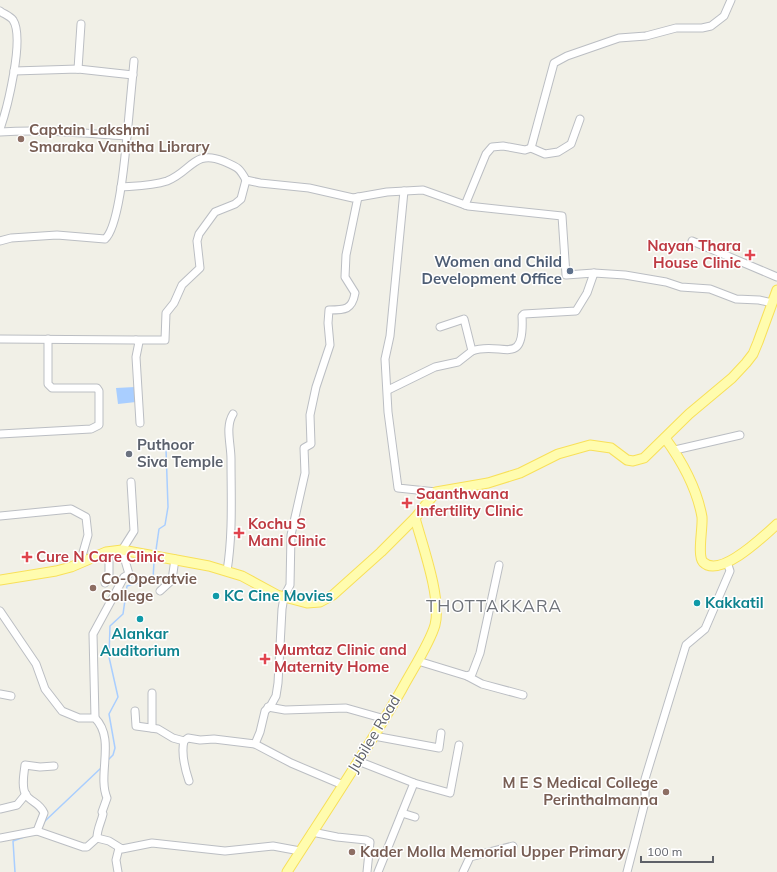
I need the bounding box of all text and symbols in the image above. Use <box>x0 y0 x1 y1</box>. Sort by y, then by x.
place label: Captain Lakshmi Smaraka Vanitha Library <box>29 120 211 156</box>
marker: Captain Lakshmi Smaraka Vanitha Library <box>16 134 26 144</box>
place label: Nayan Thara House Clinic <box>647 236 741 272</box>
marker: Nayan Thara House Clinic <box>744 249 756 261</box>
place label: Women and Child Development Office <box>422 252 562 288</box>
marker: Women and Child Development Office <box>565 266 575 276</box>
place label: Puthoor Siva Temple <box>137 435 223 471</box>
marker: Puthoor Siva Temple <box>124 449 134 459</box>
place label: Saanthwana Infertility Clinic <box>416 484 524 520</box>
marker: Saanthwana Infertility Clinic <box>401 497 413 509</box>
place label: Kochu S Mani Clinic <box>248 514 326 550</box>
marker: Kochu S Mani Clinic <box>233 527 245 539</box>
place label: Cure N Care Clinic <box>36 547 165 566</box>
marker: Cure N Care Clinic <box>21 551 33 563</box>
place label: Co-Operatvie College <box>101 569 197 605</box>
marker: Co-Operatvie College <box>88 583 98 593</box>
place label: KC Cine Movies <box>224 586 333 605</box>
marker: KC Cine Movies <box>211 591 221 601</box>
place label: Kakkatil <box>705 593 764 612</box>
district label: THOTTAKKARA <box>426 595 562 616</box>
marker: Kakkatil <box>692 598 702 608</box>
marker: Alankar Auditorium <box>135 614 145 624</box>
place label: Alankar Auditorium <box>100 624 180 660</box>
place label: Mumtaz Clinic and Maternity Home <box>274 640 407 676</box>
marker: Mumtaz Clinic and Maternity Home <box>259 653 271 665</box>
street label: Jubilee Road <box>343 692 404 776</box>
place label: M E S Medical College Perinthalmanna <box>502 773 658 809</box>
marker: M E S Medical College Perinthalmanna <box>661 787 671 797</box>
scale bar <box>641 838 713 864</box>
place label: Kader Molla Memorial Upper Primary <box>360 842 626 861</box>
text: 100 m <box>647 844 682 859</box>
marker: Kader Molla Memorial Upper Primary <box>347 847 357 857</box>

